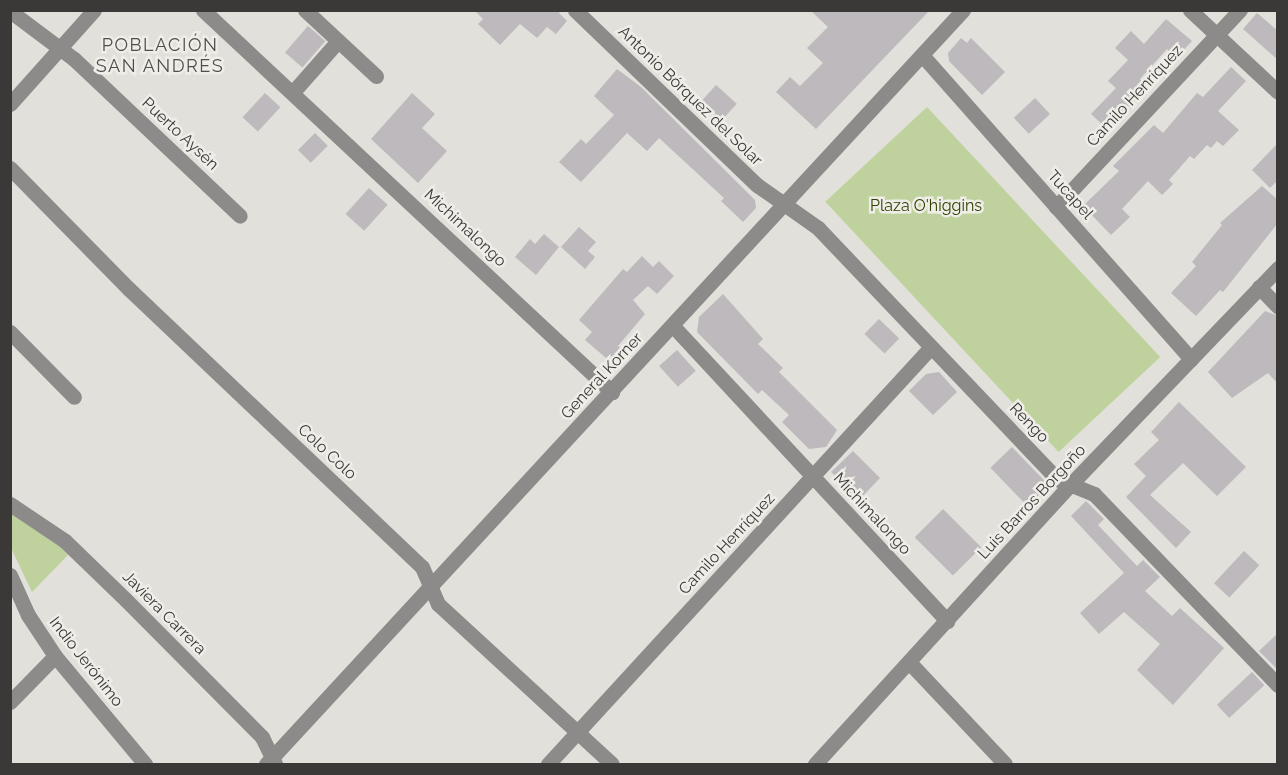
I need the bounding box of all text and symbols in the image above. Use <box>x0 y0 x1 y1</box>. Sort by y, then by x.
street label: Antonio Bórquez del Solar <box>614 22 766 170</box>
district label: POBLACIÓN SAN ANDRÉS <box>96 35 224 78</box>
street label: Camilo Henríquez <box>1083 41 1187 151</box>
street label: Puerto Aysén <box>137 93 223 175</box>
street label: Tucapel <box>1043 167 1097 223</box>
street label: Michimalongo <box>420 185 510 271</box>
park label: Plaza O'higgins <box>870 196 982 216</box>
street label: General Korner <box>557 329 647 423</box>
street label: Rengo <box>1005 399 1053 447</box>
street label: Colo Colo <box>294 420 360 484</box>
street label: Luis Barros Borgoño <box>974 441 1090 563</box>
street label: Michimalongo <box>829 469 915 559</box>
street label: Camilo Henríquez <box>675 489 779 599</box>
street label: Javiera Carrera <box>118 567 210 659</box>
street label: Indio Jerónimo <box>45 613 127 711</box>

